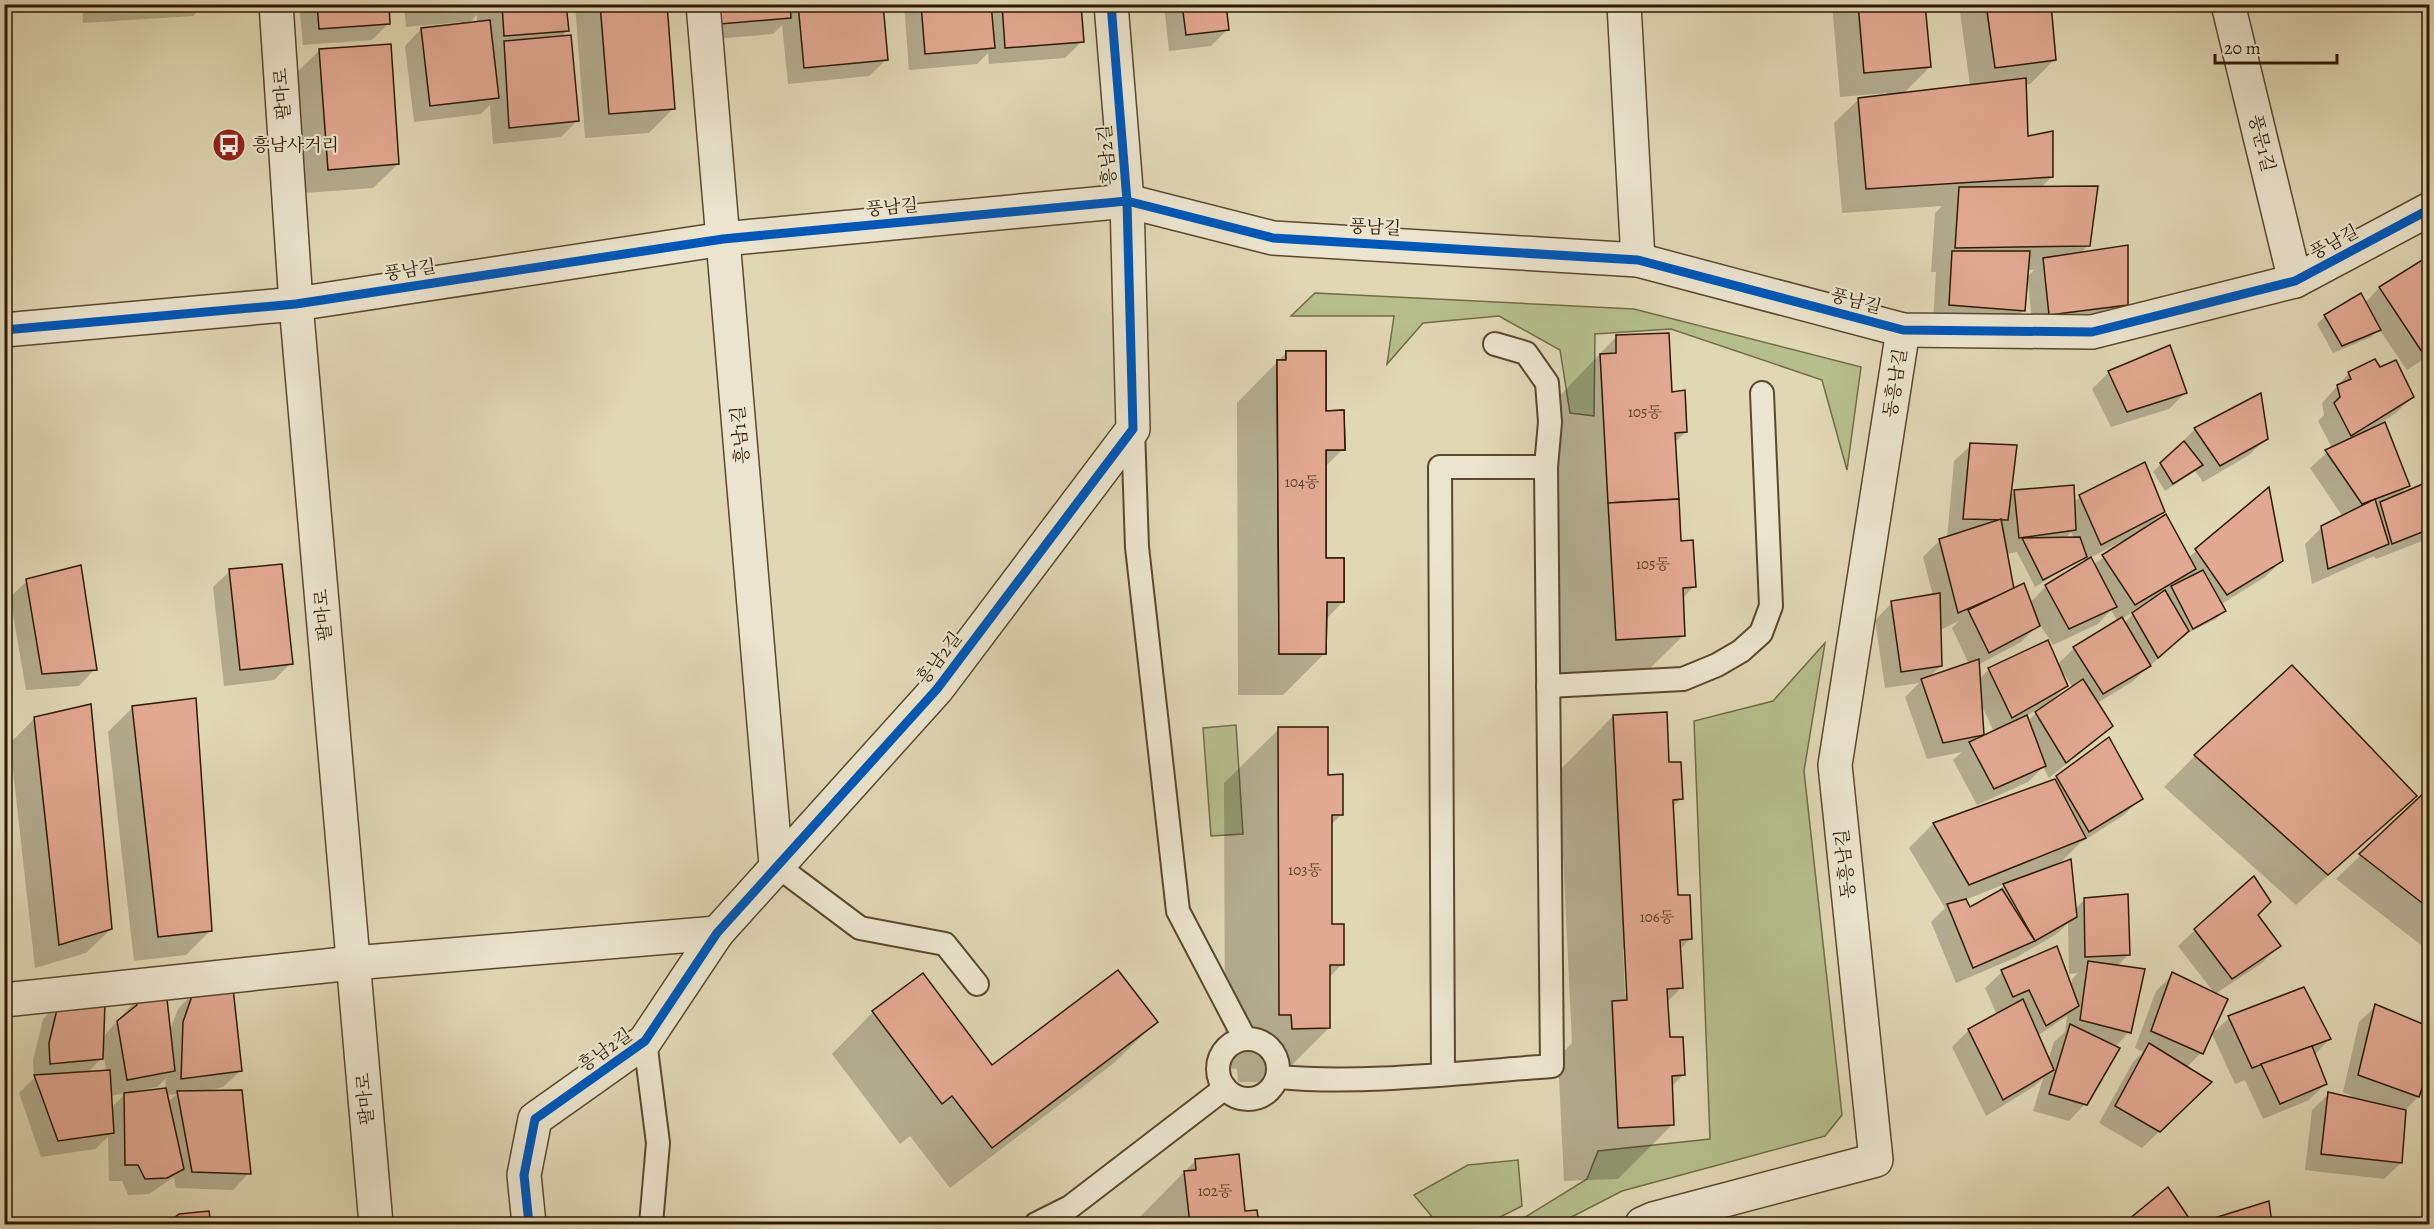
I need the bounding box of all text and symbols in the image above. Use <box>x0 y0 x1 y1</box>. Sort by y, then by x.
scale bar <box>2215 27 2336 65</box>
text: 20 m <box>2224 36 2261 60</box>
street label: 팔마로 <box>268 67 296 121</box>
street label: 풍문1길 <box>2243 112 2281 174</box>
street label: 흥남2길 <box>1092 124 1122 186</box>
bus stop icon: 흥남사거리 <box>211 127 247 163</box>
place label: 흥남사거리 <box>252 133 339 157</box>
street label: 풍남길 <box>865 193 919 221</box>
street label: 풍남길 <box>1348 214 1402 240</box>
street label: 풍남길 <box>2305 219 2363 265</box>
street label: 풍남길 <box>382 254 438 286</box>
street label: 풍남길 <box>1828 283 1884 319</box>
street label: 동흥남길 <box>1878 347 1912 419</box>
house number: 105동 <box>1628 402 1663 422</box>
street label: 흥남1길 <box>726 405 754 465</box>
house number: 104동 <box>1285 472 1320 492</box>
house number: 105동 <box>1636 554 1671 574</box>
street label: 팔마로 <box>309 588 337 642</box>
street label: 흥남2길 <box>911 627 967 689</box>
street label: 동흥남길 <box>1829 828 1861 900</box>
house number: 103동 <box>1288 860 1322 880</box>
house number: 106동 <box>1640 907 1675 927</box>
street label: 흥남2길 <box>573 1023 637 1077</box>
street label: 팔마로 <box>351 1072 379 1126</box>
house number: 102동 <box>1198 1181 1233 1201</box>

